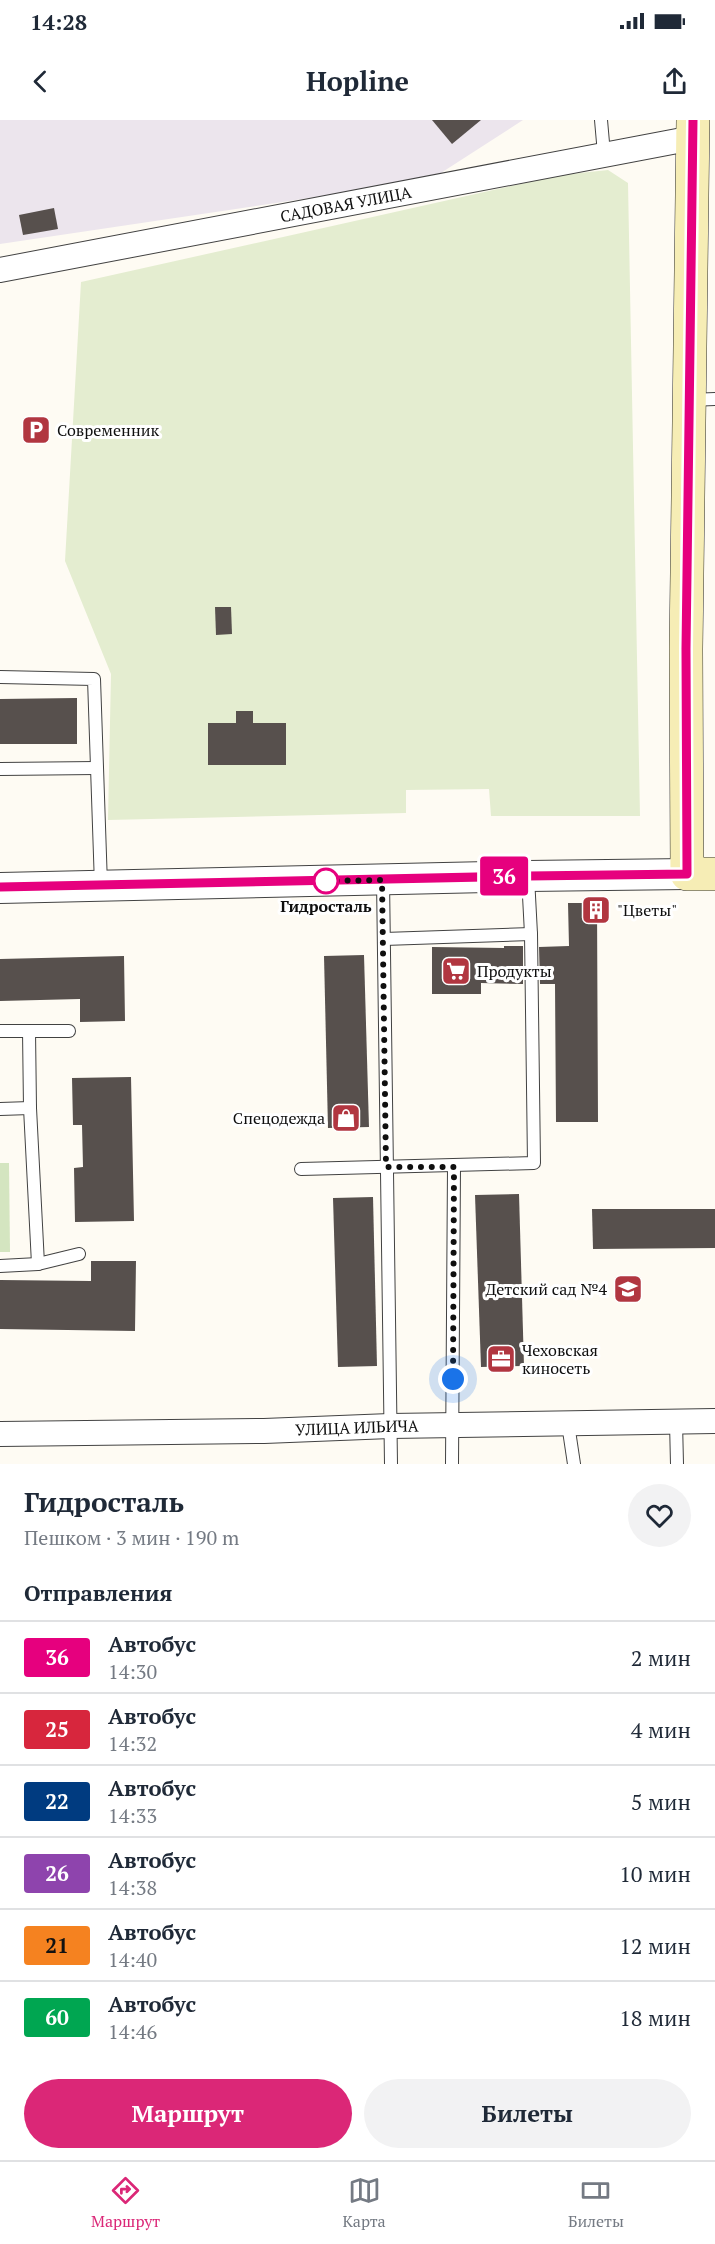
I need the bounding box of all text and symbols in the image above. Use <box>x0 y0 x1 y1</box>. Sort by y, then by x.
text: 14:28 <box>30 7 87 36</box>
text: Hopline <box>306 63 409 99</box>
icon: back <box>24 65 57 98</box>
icon: share <box>658 65 691 98</box>
street label: САДОВАЯ УЛИЦА <box>278 181 413 227</box>
parking icon: Современник <box>20 414 52 446</box>
place label: Современник <box>57 419 159 441</box>
line badge: 36 <box>477 856 531 896</box>
text: 36 <box>492 862 516 890</box>
marker: Гидросталь <box>313 868 339 894</box>
building icon: "Цветы" <box>580 894 612 926</box>
place label: Гидросталь <box>280 895 372 917</box>
place label: "Цветы" <box>617 899 677 921</box>
supermarket icon: Продукты <box>440 955 472 987</box>
place label: Продукты <box>477 960 552 982</box>
shop icon: Спецодежда <box>330 1102 362 1134</box>
place label: Спецодежда <box>233 1107 325 1129</box>
school or university icon: Детский сад №4 <box>612 1273 644 1305</box>
place label: Детский сад №4 <box>486 1278 607 1300</box>
place label: Чеховская киносеть <box>522 1339 598 1379</box>
office icon: Чеховская киносеть <box>485 1343 517 1375</box>
your location <box>438 1364 468 1394</box>
street label: УЛИЦА ИЛЬИЧА <box>295 1415 419 1441</box>
text: Гидросталь <box>24 1483 184 1520</box>
button: heart <box>628 1484 691 1547</box>
text: Пешком · 3 мин · 190 m <box>24 1524 239 1551</box>
text: Отправления <box>24 1578 172 1607</box>
text: Автобус <box>108 1629 196 1658</box>
text: 36 <box>45 1643 69 1671</box>
text: 2 мин <box>631 1643 691 1672</box>
text: 14:30 <box>108 1658 157 1685</box>
text: Автобус <box>108 1701 196 1730</box>
text: 25 <box>45 1715 69 1743</box>
text: 4 мин <box>631 1715 691 1744</box>
text: 14:32 <box>108 1730 157 1757</box>
text: Автобус <box>108 1773 196 1802</box>
text: 22 <box>45 1787 69 1815</box>
text: 5 мин <box>631 1787 691 1816</box>
text: 14:33 <box>108 1802 157 1829</box>
text: Автобус <box>108 1845 196 1874</box>
text: 26 <box>45 1859 69 1887</box>
text: 10 мин <box>619 1859 691 1888</box>
text: 14:38 <box>108 1874 157 1901</box>
text: Автобус <box>108 1917 196 1946</box>
text: 21 <box>45 1931 69 1959</box>
text: 12 мин <box>619 1931 691 1960</box>
text: 14:40 <box>108 1946 157 1973</box>
text: Автобус <box>108 1989 196 2018</box>
text: 60 <box>45 2003 69 2031</box>
text: 18 мин <box>619 2003 691 2032</box>
text: 14:46 <box>108 2018 157 2045</box>
button: Маршрут <box>24 2079 352 2148</box>
button: Билеты <box>364 2079 691 2148</box>
tab: Маршрут <box>91 2174 160 2232</box>
tab: Карта <box>342 2174 386 2232</box>
tab: Билеты <box>568 2174 624 2232</box>

